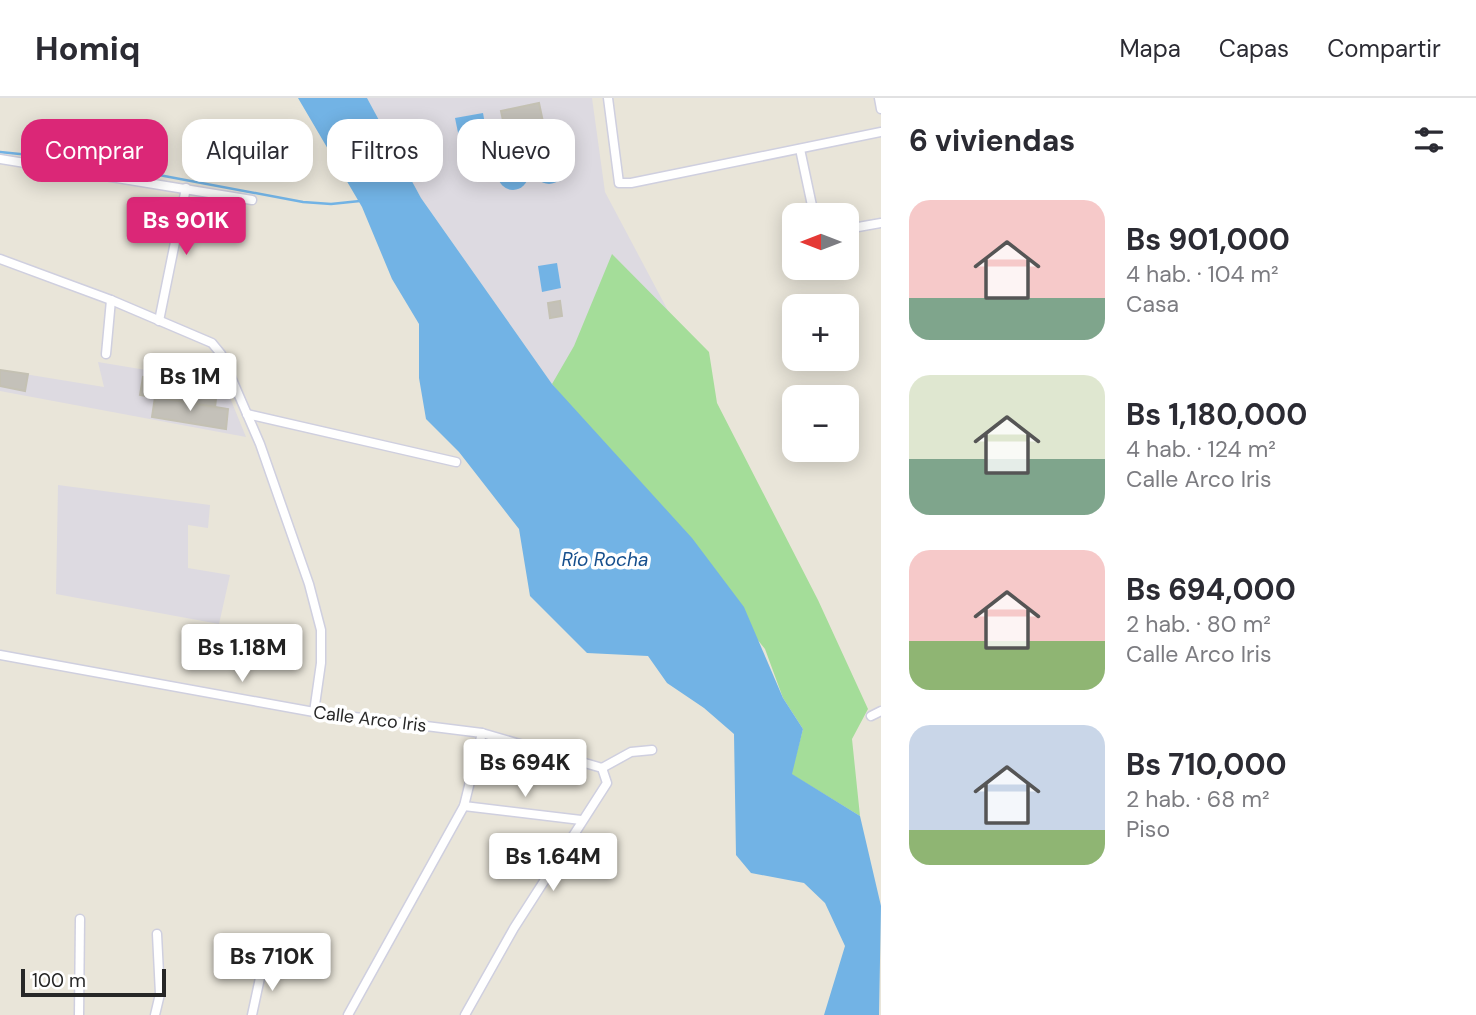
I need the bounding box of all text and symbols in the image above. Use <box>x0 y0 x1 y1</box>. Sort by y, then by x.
text: Homiq <box>35 27 140 70</box>
text: Mapa <box>1119 33 1181 64</box>
text: Capas <box>1219 33 1289 64</box>
text: Compartir <box>1327 33 1441 64</box>
chip: Comprar <box>21 119 168 182</box>
chip: Alquilar <box>182 119 313 182</box>
chip: Filtros <box>327 119 443 182</box>
chip: Nuevo <box>457 119 575 182</box>
text: 6 viviendas <box>909 121 1075 160</box>
icon: filters <box>1410 121 1448 159</box>
pin: Bs 901K <box>121 198 251 257</box>
north arrow <box>782 203 859 280</box>
map controls <box>782 203 859 462</box>
text: Bs 901K <box>143 205 229 235</box>
text: Bs 901,000 <box>1126 220 1290 259</box>
icon: home <box>965 228 1049 312</box>
text: 4 hab. · 104 m² <box>1126 259 1279 289</box>
text: Casa <box>1126 289 1179 319</box>
button: + <box>782 294 859 371</box>
pin: Bs 1M <box>141 354 239 413</box>
text: Bs 1M <box>159 361 221 391</box>
button: − <box>782 385 859 462</box>
text: Bs 1,180,000 <box>1126 395 1307 434</box>
icon: home <box>965 403 1049 487</box>
text: 4 hab. · 124 m² <box>1126 434 1276 464</box>
text: Calle Arco Iris <box>1126 464 1272 494</box>
water label: Río Rocha <box>562 547 648 572</box>
text: Bs 694,000 <box>1126 570 1296 609</box>
icon: home <box>965 578 1049 662</box>
text: 2 hab. · 80 m² <box>1126 609 1271 639</box>
pin: Bs 1.18M <box>170 624 314 684</box>
text: Bs 1.18M <box>197 632 287 662</box>
text: Calle Arco Iris <box>1126 639 1272 669</box>
street label: Calle Arco Iris <box>312 700 428 738</box>
pin: Bs 694K <box>460 740 590 799</box>
text: Bs 710,000 <box>1126 745 1287 784</box>
text: Bs 694K <box>479 747 571 777</box>
icon: home <box>965 753 1049 837</box>
text: 2 hab. · 68 m² <box>1126 784 1269 814</box>
text: Piso <box>1126 814 1170 844</box>
pin: Bs 1.64M <box>481 834 625 893</box>
text: Bs 1.64M <box>505 841 601 871</box>
pin: Bs 710K <box>207 934 337 993</box>
text: Bs 710K <box>230 941 314 971</box>
scale bar <box>21 966 166 998</box>
text: 100 m <box>32 968 86 993</box>

